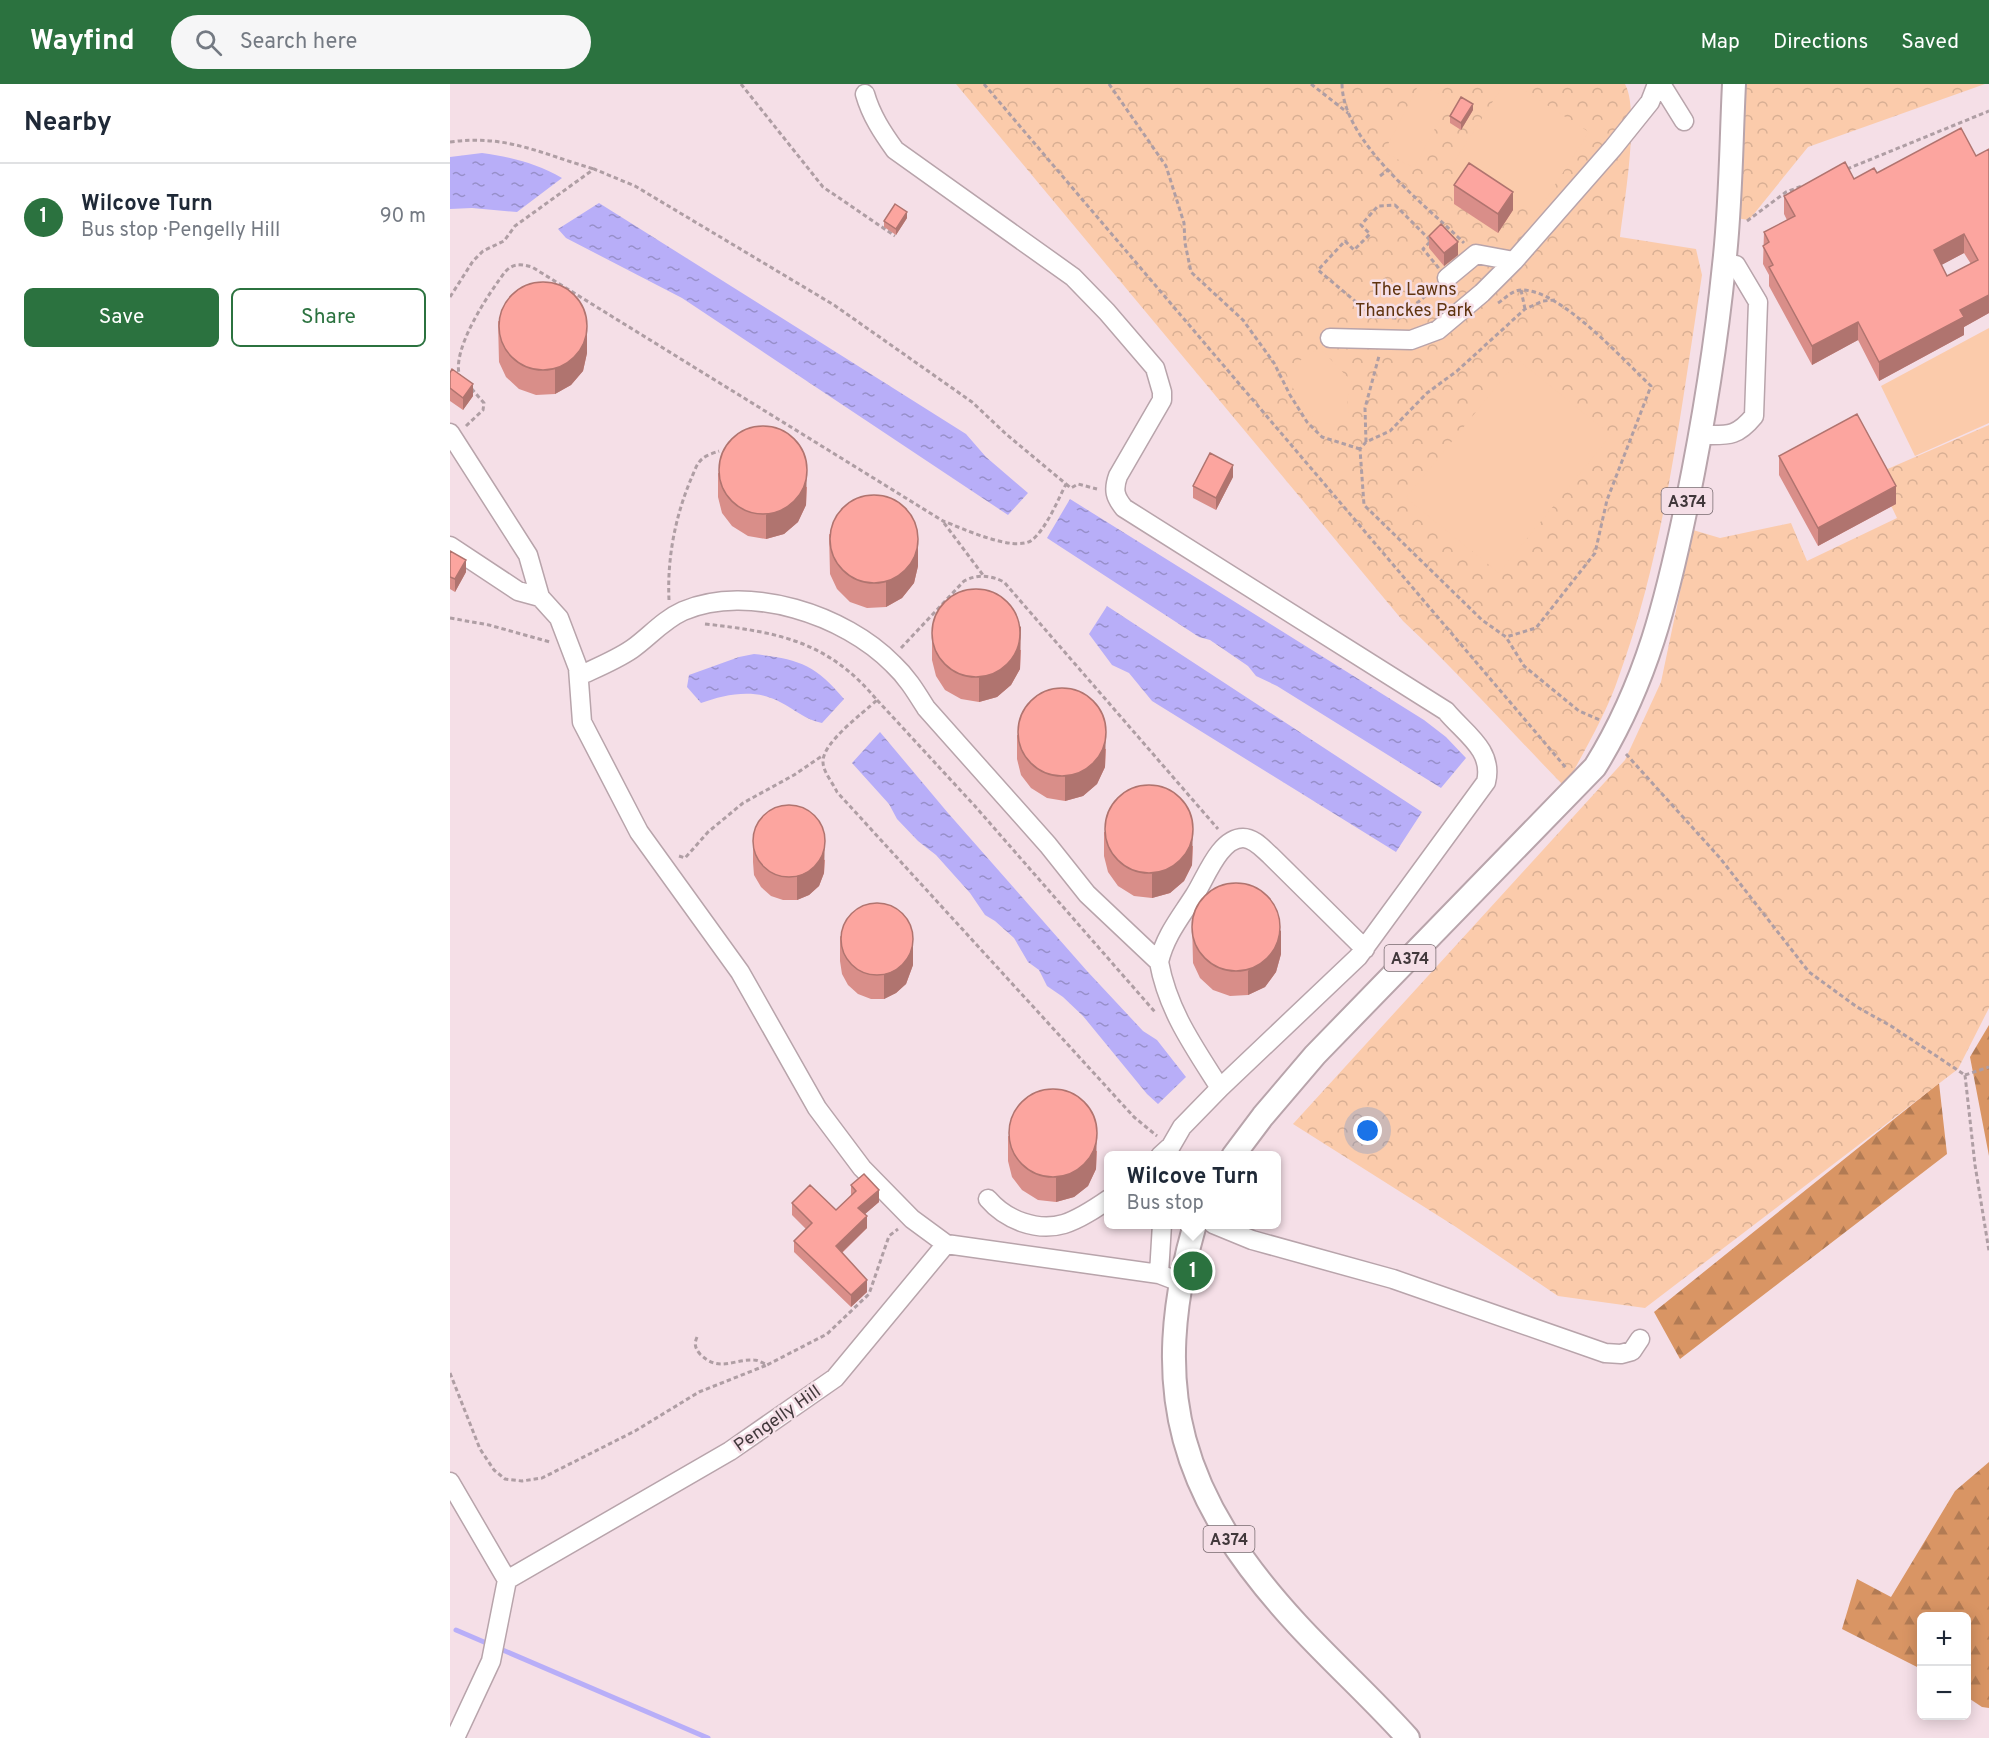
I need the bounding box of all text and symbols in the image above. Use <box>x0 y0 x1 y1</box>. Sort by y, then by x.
search box <box>171 15 591 69</box>
text: Wayfind <box>30 24 135 60</box>
icon: search <box>192 26 225 59</box>
text: Search here <box>240 29 357 56</box>
text: Map <box>1700 29 1740 56</box>
text: Directions <box>1773 29 1868 56</box>
text: Saved <box>1901 29 1959 56</box>
text: Nearby <box>24 107 112 140</box>
text: Wilcove Turn <box>81 191 213 218</box>
text: 1 <box>40 204 48 230</box>
text: 90 m <box>380 204 426 230</box>
text: Bus stop · Pengelly Hill <box>81 218 280 244</box>
park label: The Lawns Thanckes Park <box>1355 279 1473 323</box>
button: Save <box>24 288 219 347</box>
button: Share <box>231 288 426 347</box>
road number: A374 <box>1662 488 1712 514</box>
road number: A374 <box>1384 945 1436 971</box>
your location <box>1353 1116 1382 1145</box>
popup <box>1104 1151 1281 1229</box>
text: Wilcove Turn <box>1127 1164 1258 1191</box>
text: Bus stop <box>1127 1191 1204 1217</box>
pin: 1 <box>1174 1248 1212 1294</box>
street label: Pengelly Hill <box>730 1381 826 1458</box>
road number: A374 <box>1204 1526 1254 1552</box>
map controls <box>1917 1612 1971 1720</box>
button: + <box>1917 1612 1971 1666</box>
button: − <box>1917 1666 1971 1720</box>

